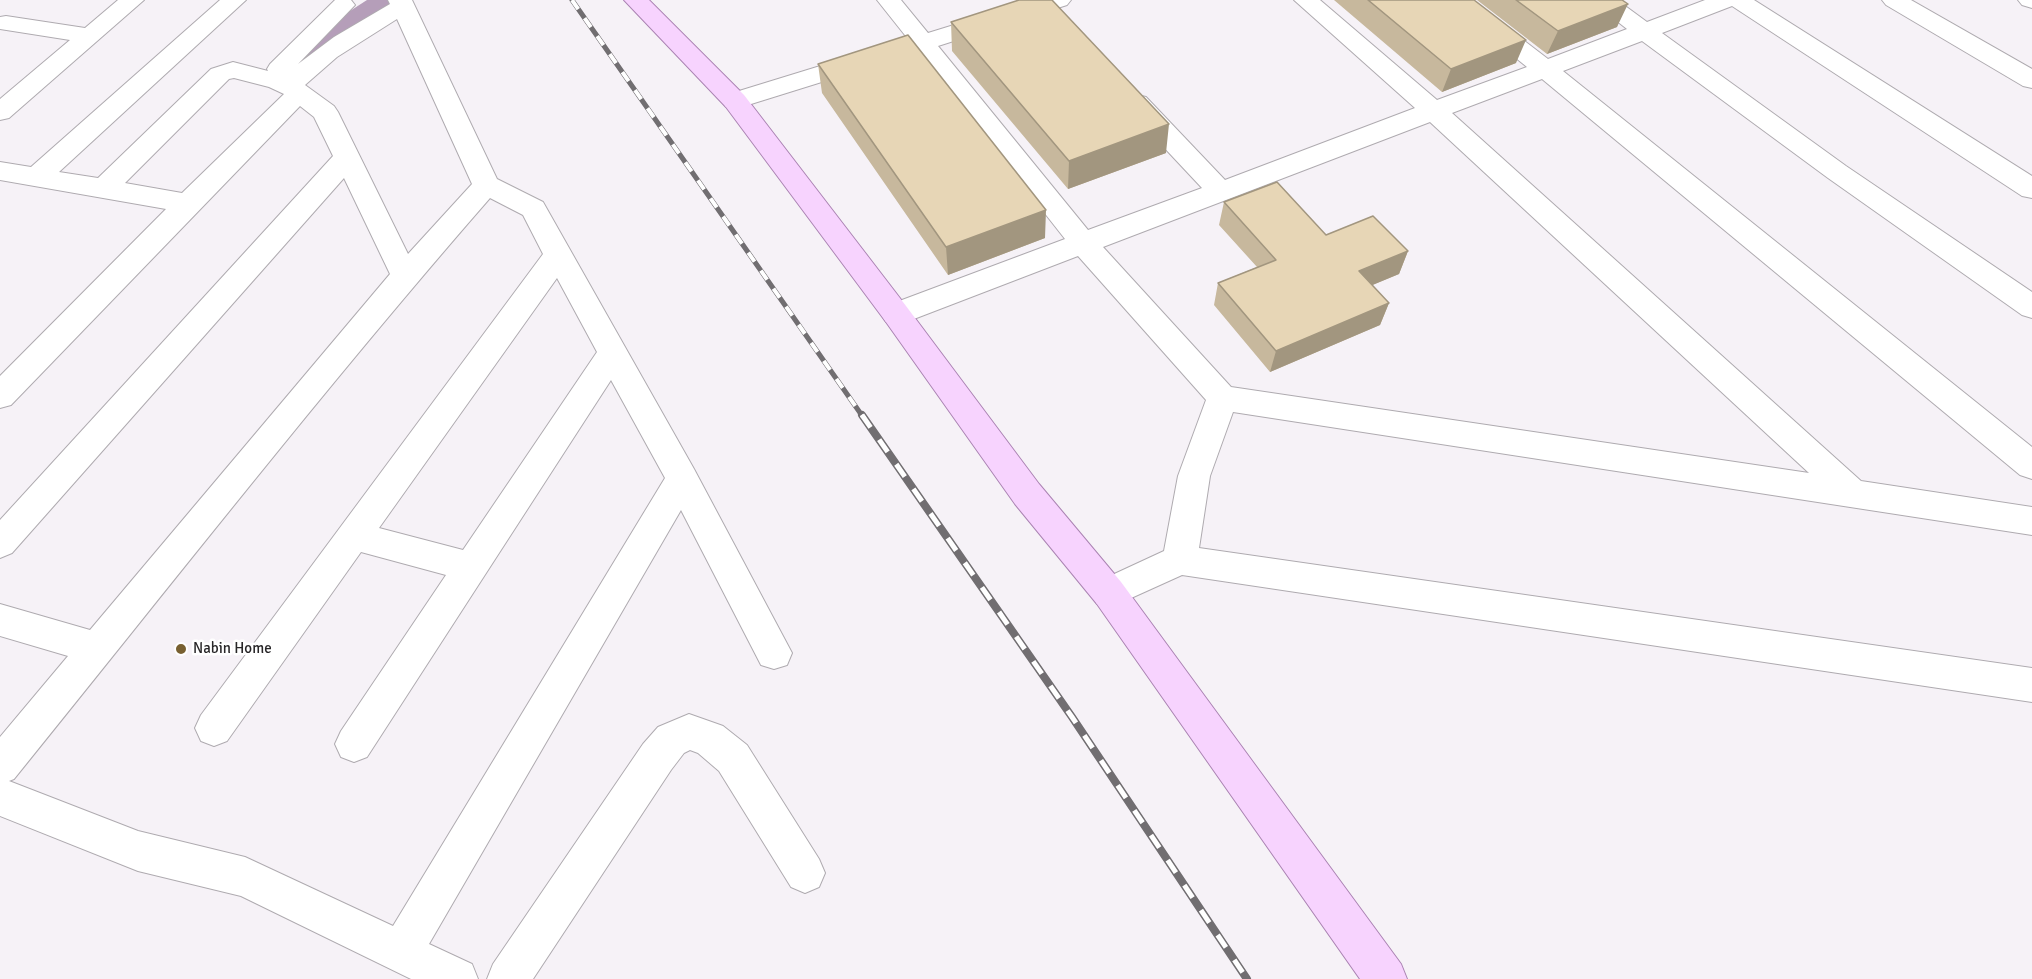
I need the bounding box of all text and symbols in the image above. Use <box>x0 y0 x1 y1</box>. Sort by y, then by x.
place label: Nabin Home <box>193 640 272 658</box>
marker: Nabin Home <box>174 642 188 656</box>

